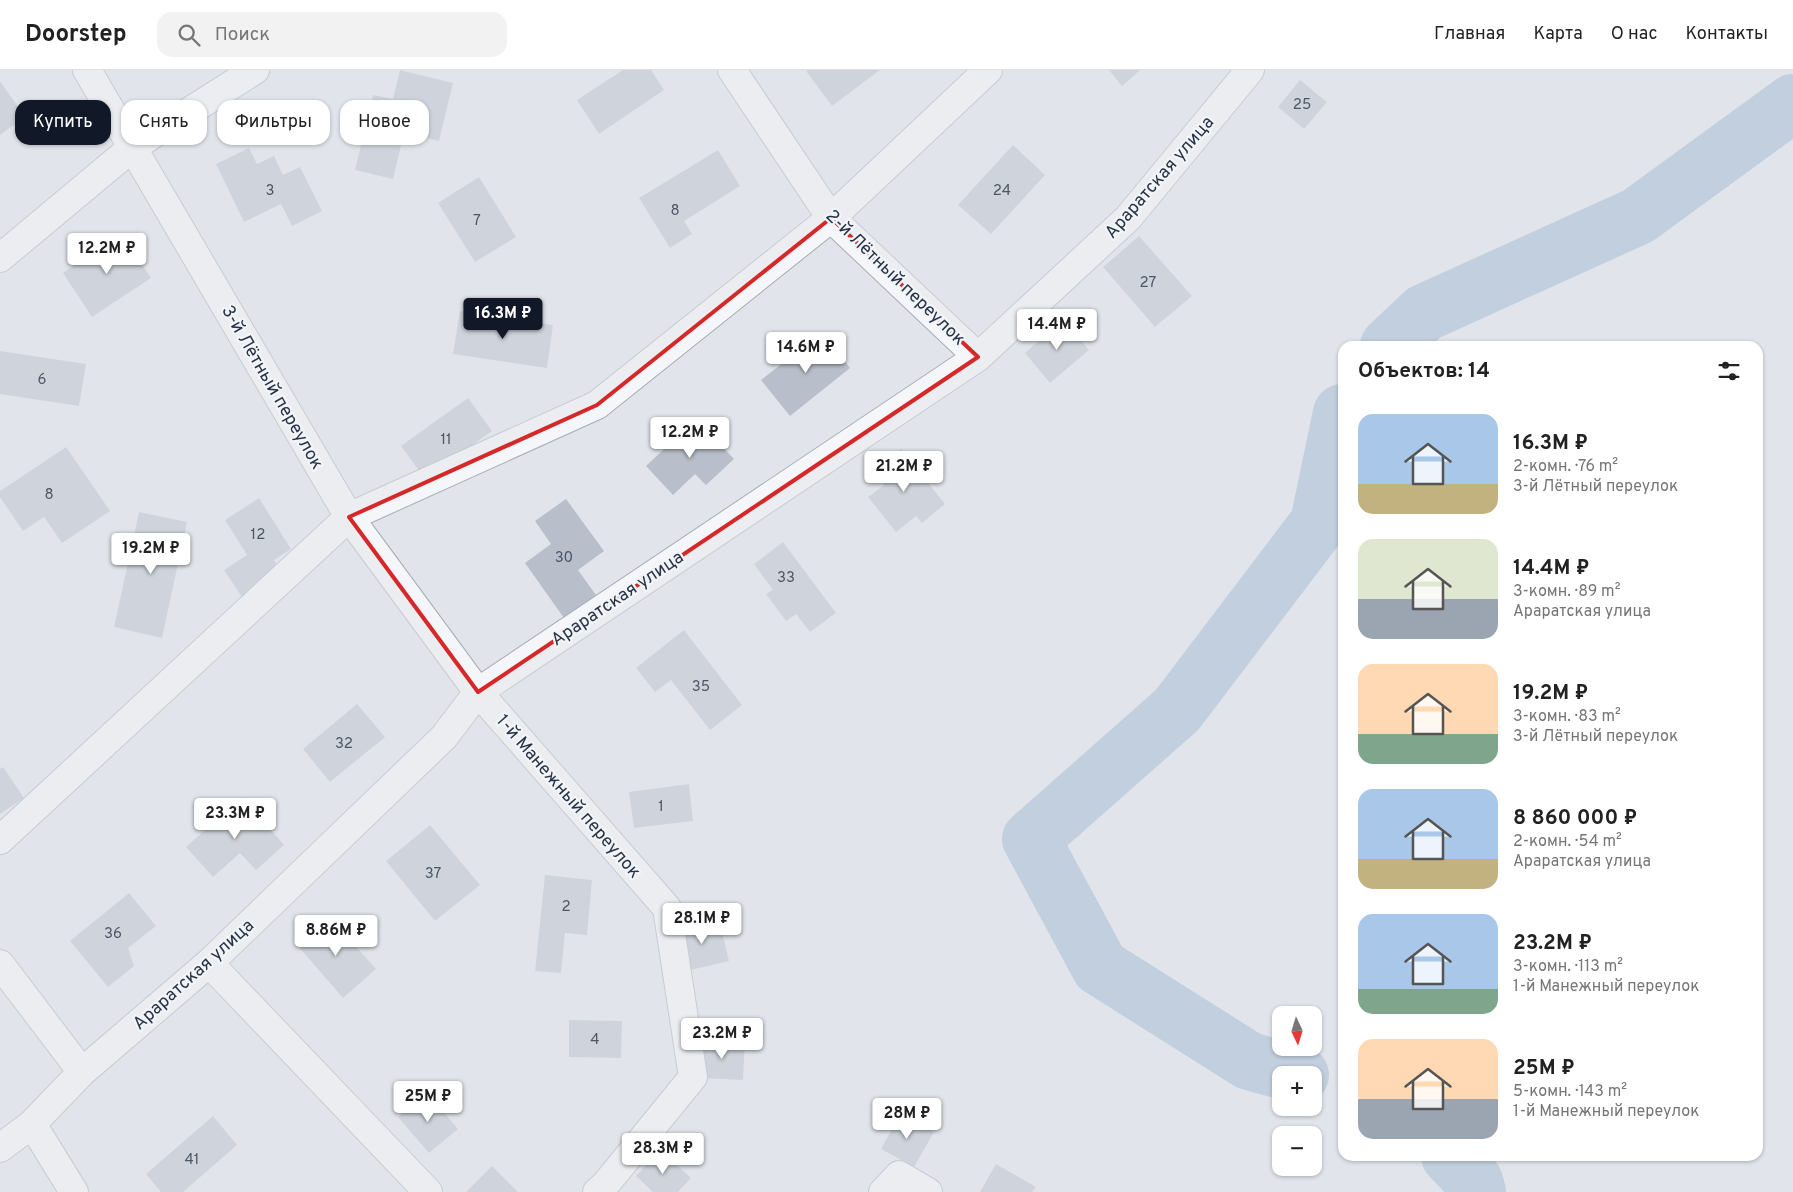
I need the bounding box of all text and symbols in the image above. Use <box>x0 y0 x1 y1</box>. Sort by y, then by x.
search box <box>157 12 507 57</box>
text: Doorstep <box>25 20 127 50</box>
icon: search <box>175 21 203 49</box>
text: Поиск <box>215 23 270 47</box>
text: Главная <box>1434 23 1505 46</box>
text: Карта <box>1533 23 1583 46</box>
text: О нас <box>1611 23 1657 46</box>
text: Контакты <box>1685 23 1768 46</box>
house number: 25 <box>1293 96 1311 115</box>
chip: Купить <box>15 100 111 145</box>
chip: Снять <box>121 100 207 145</box>
chip: Фильтры <box>217 100 330 145</box>
chip: Новое <box>340 100 429 145</box>
street label: Араратская улица <box>1101 112 1220 244</box>
house number: 3 <box>265 182 275 201</box>
house number: 24 <box>993 182 1011 201</box>
house number: 8 <box>670 202 680 221</box>
street label: 2-й Лётный переулок <box>820 205 970 351</box>
house number: 7 <box>473 212 481 231</box>
pin: 12.2M ₽ <box>61 232 153 275</box>
text: 12.2M ₽ <box>78 239 136 259</box>
house number: 27 <box>1140 274 1157 293</box>
pin: 16.3M ₽ <box>457 298 549 340</box>
street label: 3-й Лётный переулок <box>215 302 328 474</box>
text: 16.3M ₽ <box>474 304 532 324</box>
pin: 14.4M ₽ <box>1011 308 1103 351</box>
text: 14.4M ₽ <box>1028 315 1086 335</box>
pin: 14.6M ₽ <box>760 332 852 374</box>
text: 14.6M ₽ <box>777 338 835 358</box>
icon: filters <box>1715 357 1743 385</box>
text: Объектов: 14 <box>1358 358 1490 385</box>
house number: 6 <box>38 371 47 390</box>
pin: 12.2M ₽ <box>644 416 736 459</box>
text: 12.2M ₽ <box>661 423 719 443</box>
text: 16.3M ₽ <box>1513 430 1588 457</box>
house number: 11 <box>440 431 452 450</box>
icon: home <box>1398 434 1458 494</box>
pin: 21.2M ₽ <box>858 450 950 493</box>
text: 21.2M ₽ <box>875 457 933 477</box>
text: 2-комн. · 76 m² <box>1513 457 1618 477</box>
text: 3-й Лётный переулок <box>1513 477 1678 497</box>
house number: 8 <box>44 486 54 505</box>
house number: 12 <box>251 526 265 545</box>
pin: 19.2M ₽ <box>105 532 197 575</box>
text: 19.2M ₽ <box>122 539 180 559</box>
street label: Араратская улица <box>547 546 689 652</box>
house number: 30 <box>555 549 573 568</box>
text: 14.4M ₽ <box>1513 555 1590 582</box>
icon: home <box>1398 559 1458 619</box>
house number: 33 <box>777 569 795 588</box>
text: 3-комн. · 89 m² <box>1513 582 1620 602</box>
text: Араратская улица <box>1513 602 1651 622</box>
house number: 35 <box>692 678 710 697</box>
text: 19.2M ₽ <box>1513 680 1588 707</box>
icon: home <box>1398 684 1458 744</box>
text: 3-комн. · 83 m² <box>1513 707 1621 727</box>
street label: 1-й Манежный переулок <box>490 710 645 884</box>
text: 3-й Лётный переулок <box>1513 727 1678 747</box>
house number: 32 <box>335 735 353 754</box>
pin: 23.3M ₽ <box>189 798 281 840</box>
house number: 1 <box>658 798 664 817</box>
text: 23.3M ₽ <box>205 804 265 824</box>
text: 8 860 000 ₽ <box>1513 805 1637 832</box>
icon: home <box>1398 809 1458 869</box>
text: 2-комн. · 54 m² <box>1513 832 1622 852</box>
text: Араратская улица <box>1513 852 1651 872</box>
house number: 37 <box>425 865 442 884</box>
house number: 2 <box>561 898 571 917</box>
pin: 28.1M ₽ <box>656 902 748 945</box>
text: 28.1M ₽ <box>673 909 731 929</box>
pin: 8.86M ₽ <box>290 914 382 957</box>
street label: Араратская улица <box>129 915 259 1036</box>
text: 8.86M ₽ <box>306 921 366 941</box>
house number: 36 <box>104 925 122 944</box>
text: 23.2M ₽ <box>1513 930 1592 957</box>
icon: home <box>1398 934 1458 994</box>
text: 3-комн. · 113 m² <box>1513 957 1623 977</box>
text: 1-й Манежный переулок <box>1513 977 1699 997</box>
north arrow <box>1272 1006 1322 1056</box>
map controls <box>1272 1006 1322 1176</box>
pin: 23.2M ₽ <box>676 1018 768 1060</box>
text: 23.2M ₽ <box>692 1024 752 1044</box>
house number: 4 <box>590 1031 600 1050</box>
text: 25M ₽ <box>1513 1055 1575 1082</box>
icon: home <box>1398 1059 1458 1119</box>
button: + <box>1272 1066 1322 1116</box>
pin: 25M ₽ <box>393 1080 463 1123</box>
text: 5-комн. · 143 m² <box>1513 1082 1627 1102</box>
text: 25M ₽ <box>404 1087 452 1107</box>
pin: 28M ₽ <box>872 1098 942 1140</box>
text: 1-й Манежный переулок <box>1513 1102 1699 1122</box>
text: 28M ₽ <box>883 1104 931 1124</box>
button: − <box>1272 1126 1322 1176</box>
pin: 28.3M ₽ <box>617 1132 709 1175</box>
text: 28.3M ₽ <box>633 1139 693 1159</box>
house number: 41 <box>185 1151 199 1170</box>

